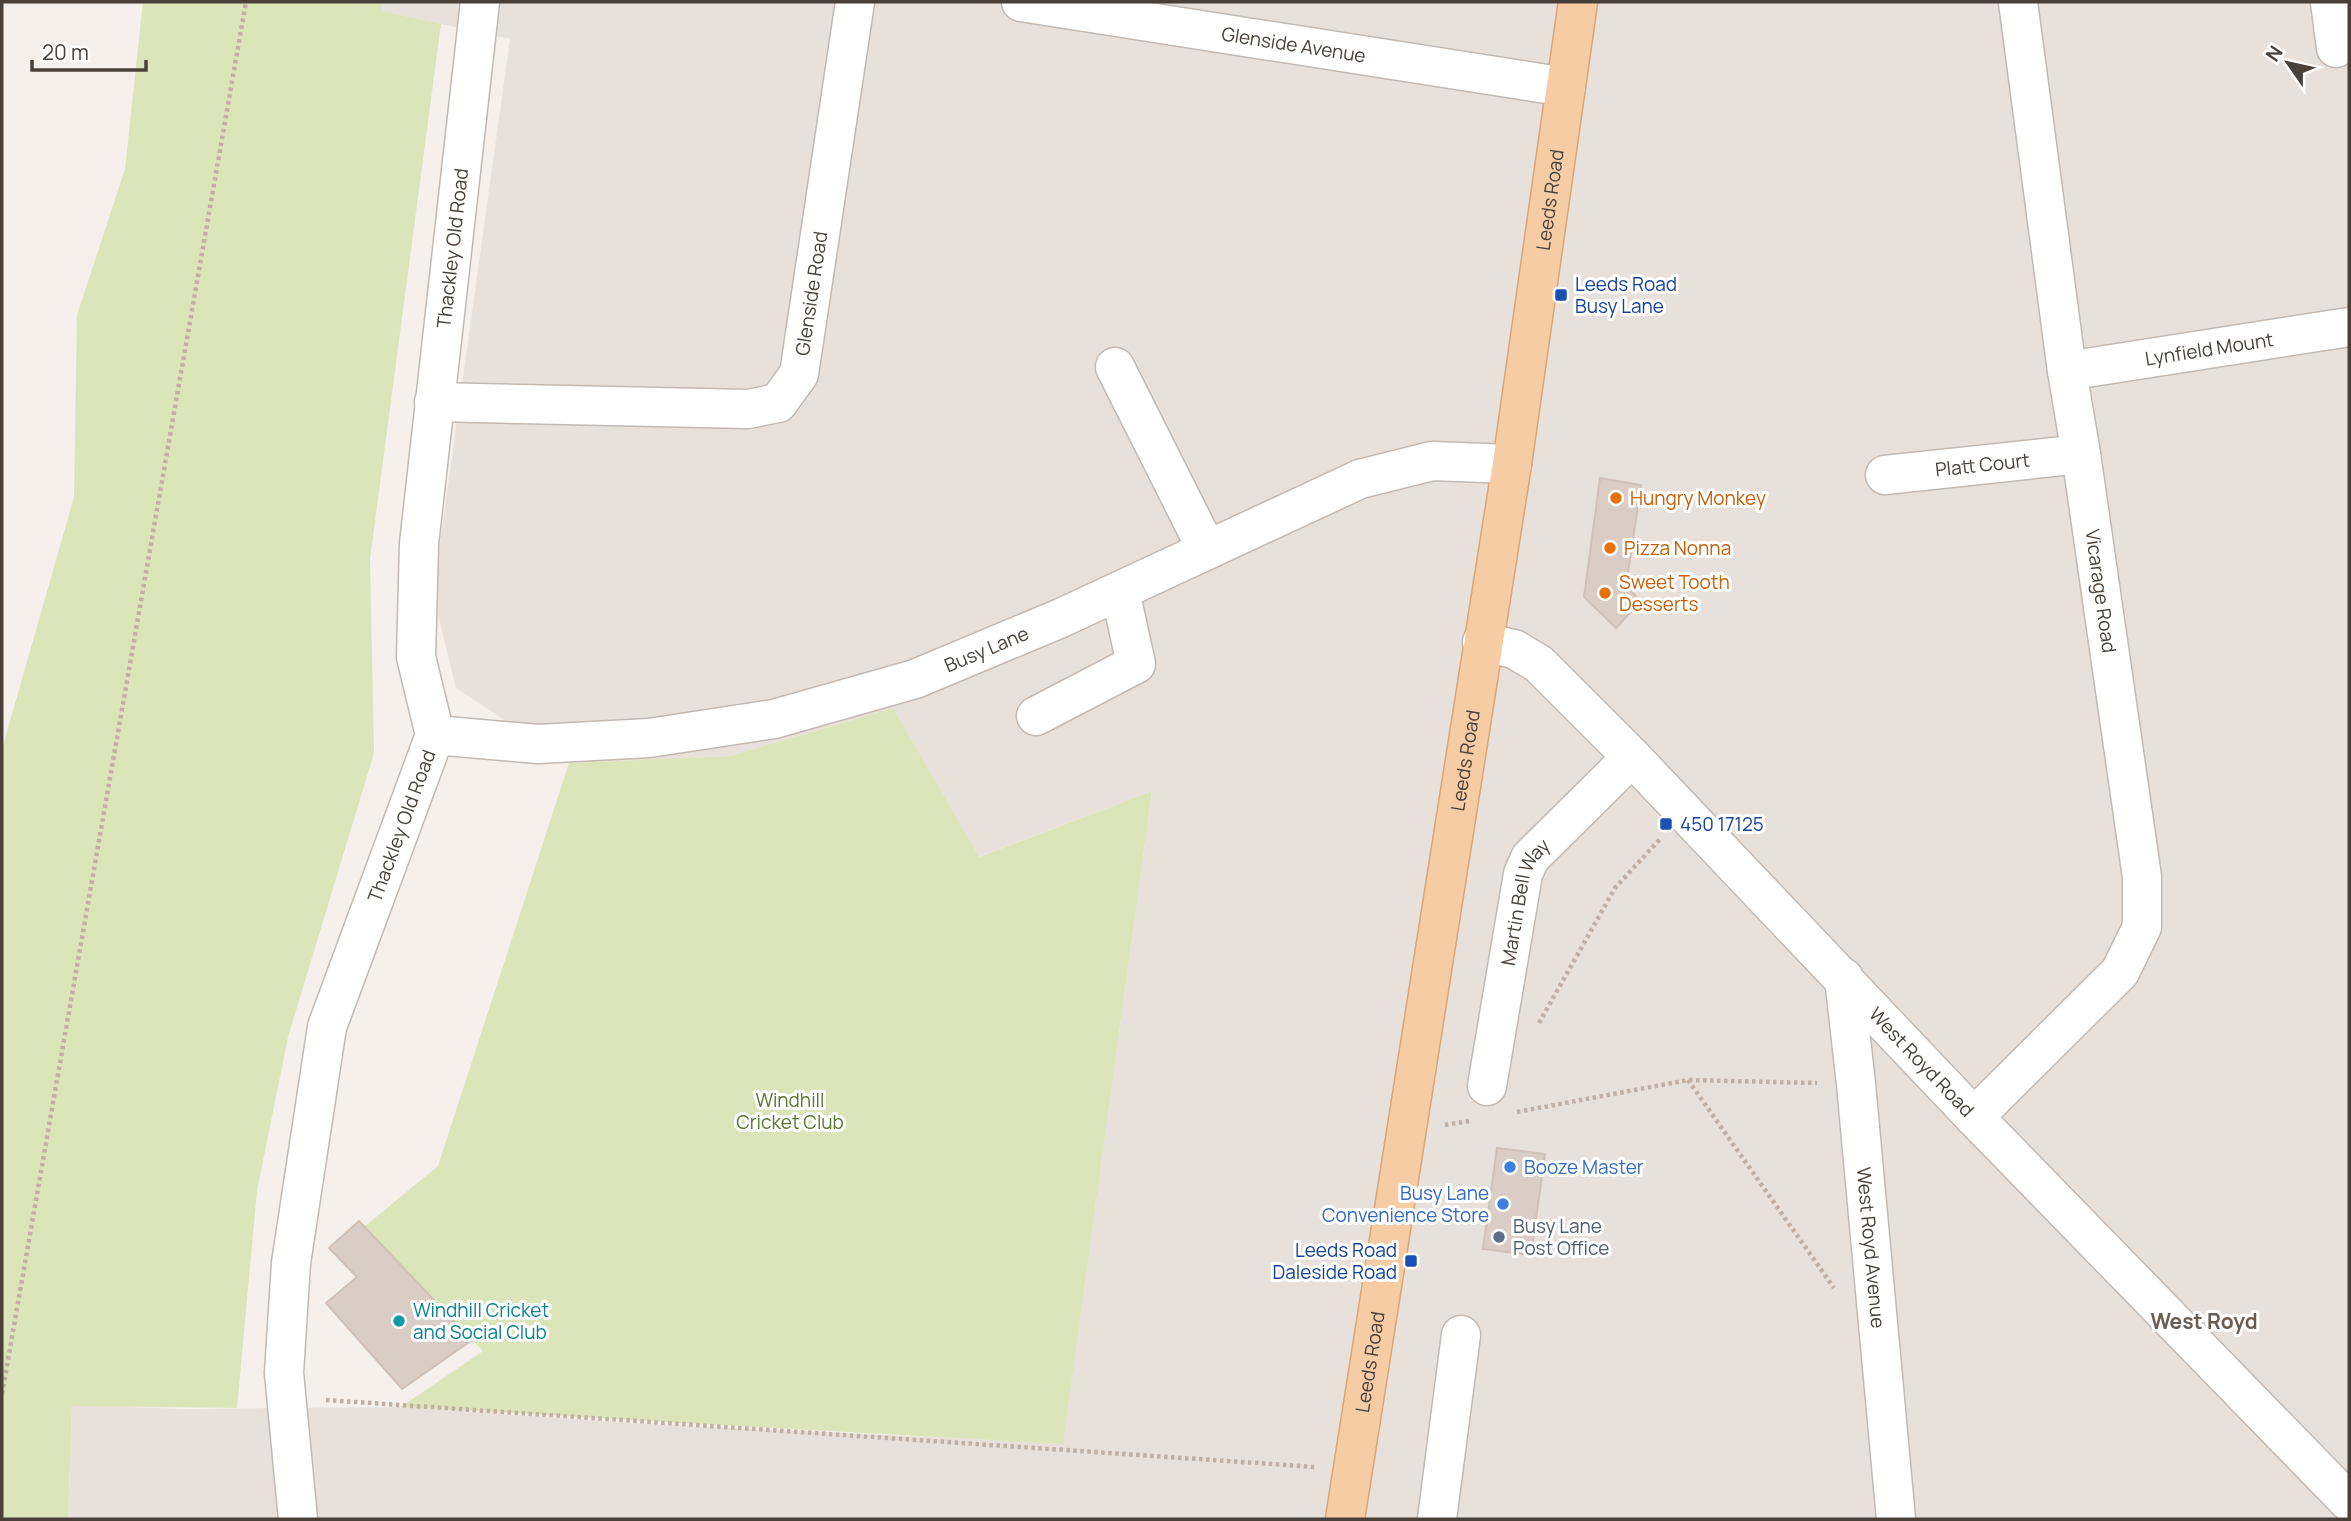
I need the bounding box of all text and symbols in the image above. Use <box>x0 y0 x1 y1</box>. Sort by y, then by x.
street label: Glenside Avenue <box>1220 20 1368 69</box>
scale bar <box>32 28 145 72</box>
north arrow <box>2253 28 2323 98</box>
text: 20 m <box>42 38 89 66</box>
text: N <box>2259 41 2289 66</box>
street label: Leeds Road <box>1530 147 1570 252</box>
street label: Thackley Old Road <box>430 167 474 329</box>
street label: Glenside Road <box>789 229 833 357</box>
place label: Leeds Road Busy Lane <box>1575 271 1677 319</box>
marker: Leeds Road Busy Lane <box>1553 287 1569 303</box>
street label: Lynfield Mount <box>2143 326 2275 372</box>
street label: Platt Court <box>1934 447 2031 483</box>
place label: Hungry Monkey <box>1630 485 1766 511</box>
marker: Hungry Monkey <box>1608 490 1624 506</box>
street label: Vicarage Road <box>2079 527 2123 655</box>
place label: Pizza Nonna <box>1624 535 1731 561</box>
marker: Pizza Nonna <box>1602 540 1618 556</box>
place label: Sweet Tooth Desserts <box>1619 569 1730 617</box>
marker: Sweet Tooth Desserts <box>1597 585 1613 601</box>
street label: Busy Lane <box>940 620 1033 678</box>
street label: Leeds Road <box>1444 708 1486 813</box>
street label: Thackley Old Road <box>361 746 441 906</box>
place label: 450 17125 <box>1680 811 1764 837</box>
marker: 450 17125 <box>1658 816 1674 832</box>
street label: Martin Bell Way <box>1495 833 1555 967</box>
street label: West Royd Road <box>1863 1002 1980 1122</box>
park label: Windhill Cricket Club <box>736 1087 844 1135</box>
place label: Booze Master <box>1524 1154 1644 1180</box>
marker: Booze Master <box>1502 1159 1518 1175</box>
street label: West Royd Avenue <box>1851 1166 1891 1329</box>
place label: Busy Lane Convenience Store <box>1322 1180 1489 1228</box>
marker: Busy Lane Convenience Store <box>1495 1196 1511 1212</box>
place label: Busy Lane Post Office <box>1513 1213 1609 1261</box>
marker: Busy Lane Post Office <box>1491 1229 1507 1245</box>
place label: Leeds Road Daleside Road <box>1273 1237 1397 1285</box>
marker: Leeds Road Daleside Road <box>1403 1253 1419 1269</box>
place label: Windhill Cricket and Social Club <box>413 1297 549 1345</box>
district label: West Royd <box>2150 1307 2258 1335</box>
street label: Leeds Road <box>1349 1310 1391 1414</box>
marker: Windhill Cricket and Social Club <box>391 1313 407 1329</box>

